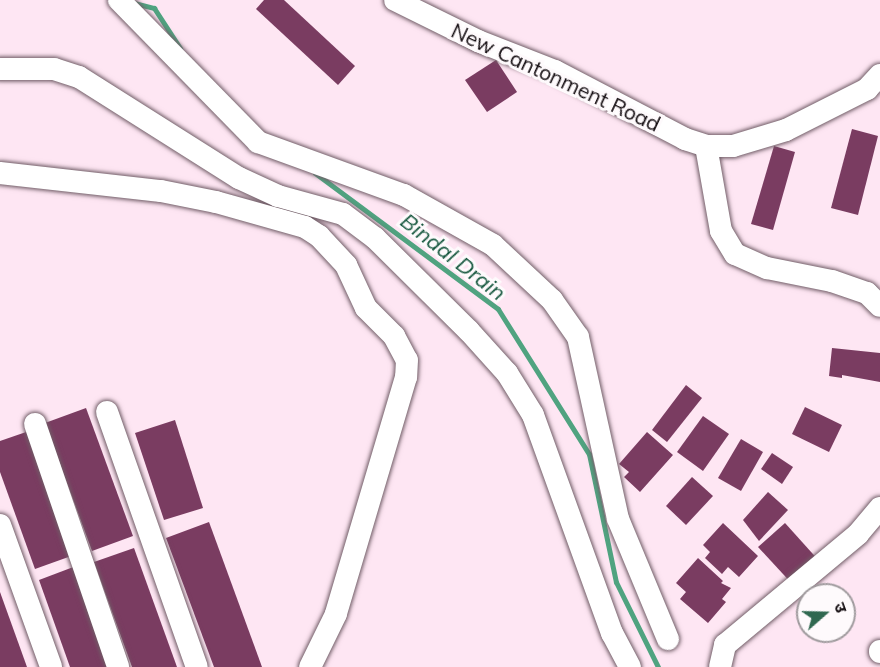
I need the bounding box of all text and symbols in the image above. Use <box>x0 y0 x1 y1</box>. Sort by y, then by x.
street label: New Cantonment Road <box>448 17 664 137</box>
water label: Bindal Drain <box>395 208 511 306</box>
north arrow <box>796 583 856 643</box>
text: उ <box>830 600 852 615</box>

